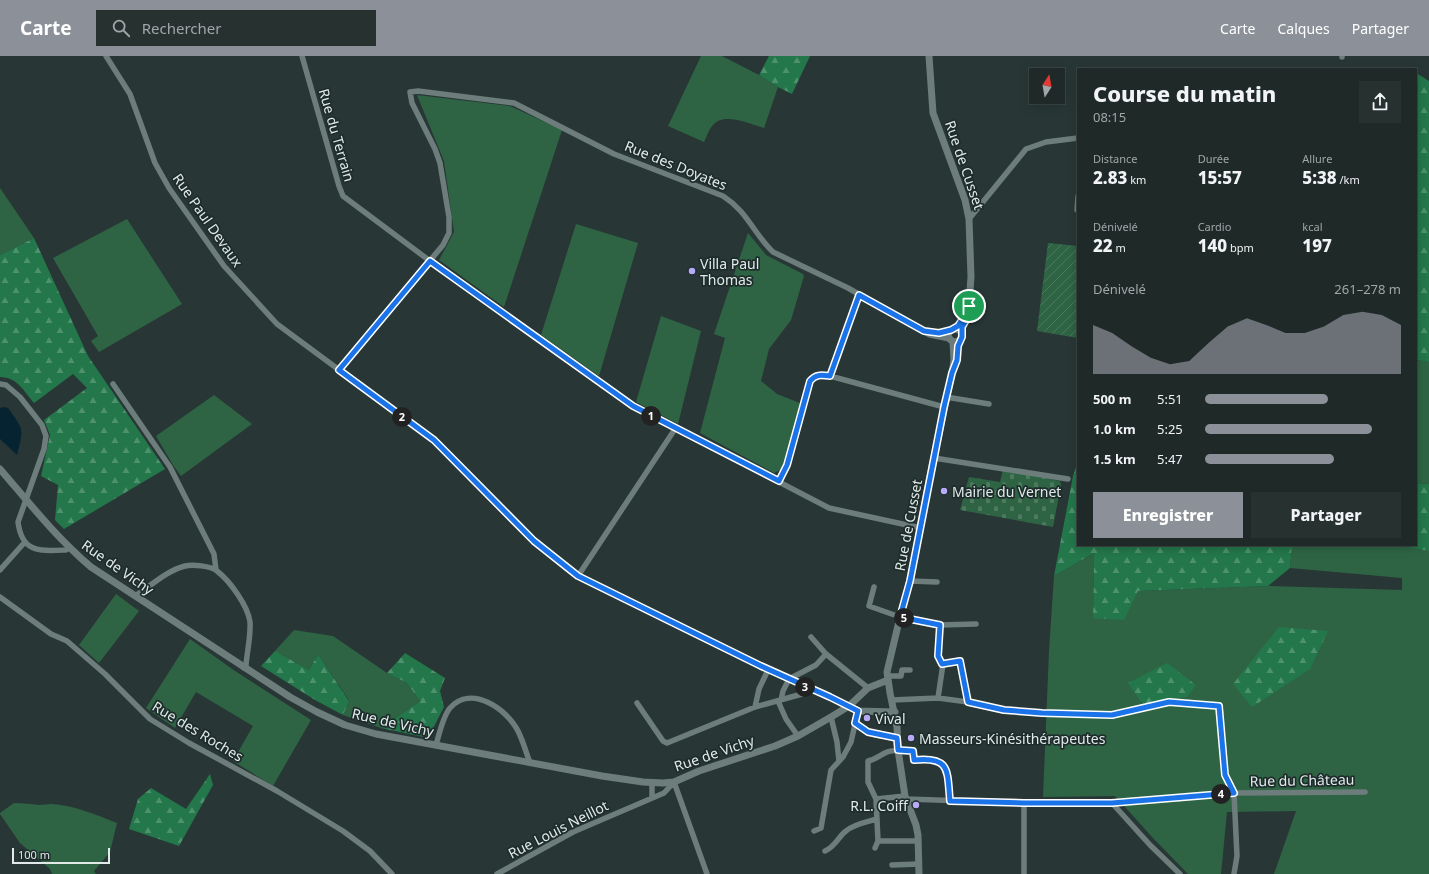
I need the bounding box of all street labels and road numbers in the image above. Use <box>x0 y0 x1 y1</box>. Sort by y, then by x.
street label: Rue du Terrain <box>315 86 359 184</box>
street label: Rue de Cusset <box>941 118 989 212</box>
street label: Rue des Doyates <box>622 136 730 194</box>
street label: Rue Paul Devaux <box>169 170 248 271</box>
street label: Rue de Cusset <box>890 478 926 572</box>
street label: Rue de Vichy <box>78 535 158 599</box>
street label: Rue des Roches <box>149 696 247 766</box>
street label: Rue de Vichy <box>350 703 437 741</box>
street label: Rue de Vichy <box>671 730 757 776</box>
street label: Rue du Château <box>1250 770 1354 790</box>
street label: Rue Louis Neillot <box>505 796 611 862</box>

